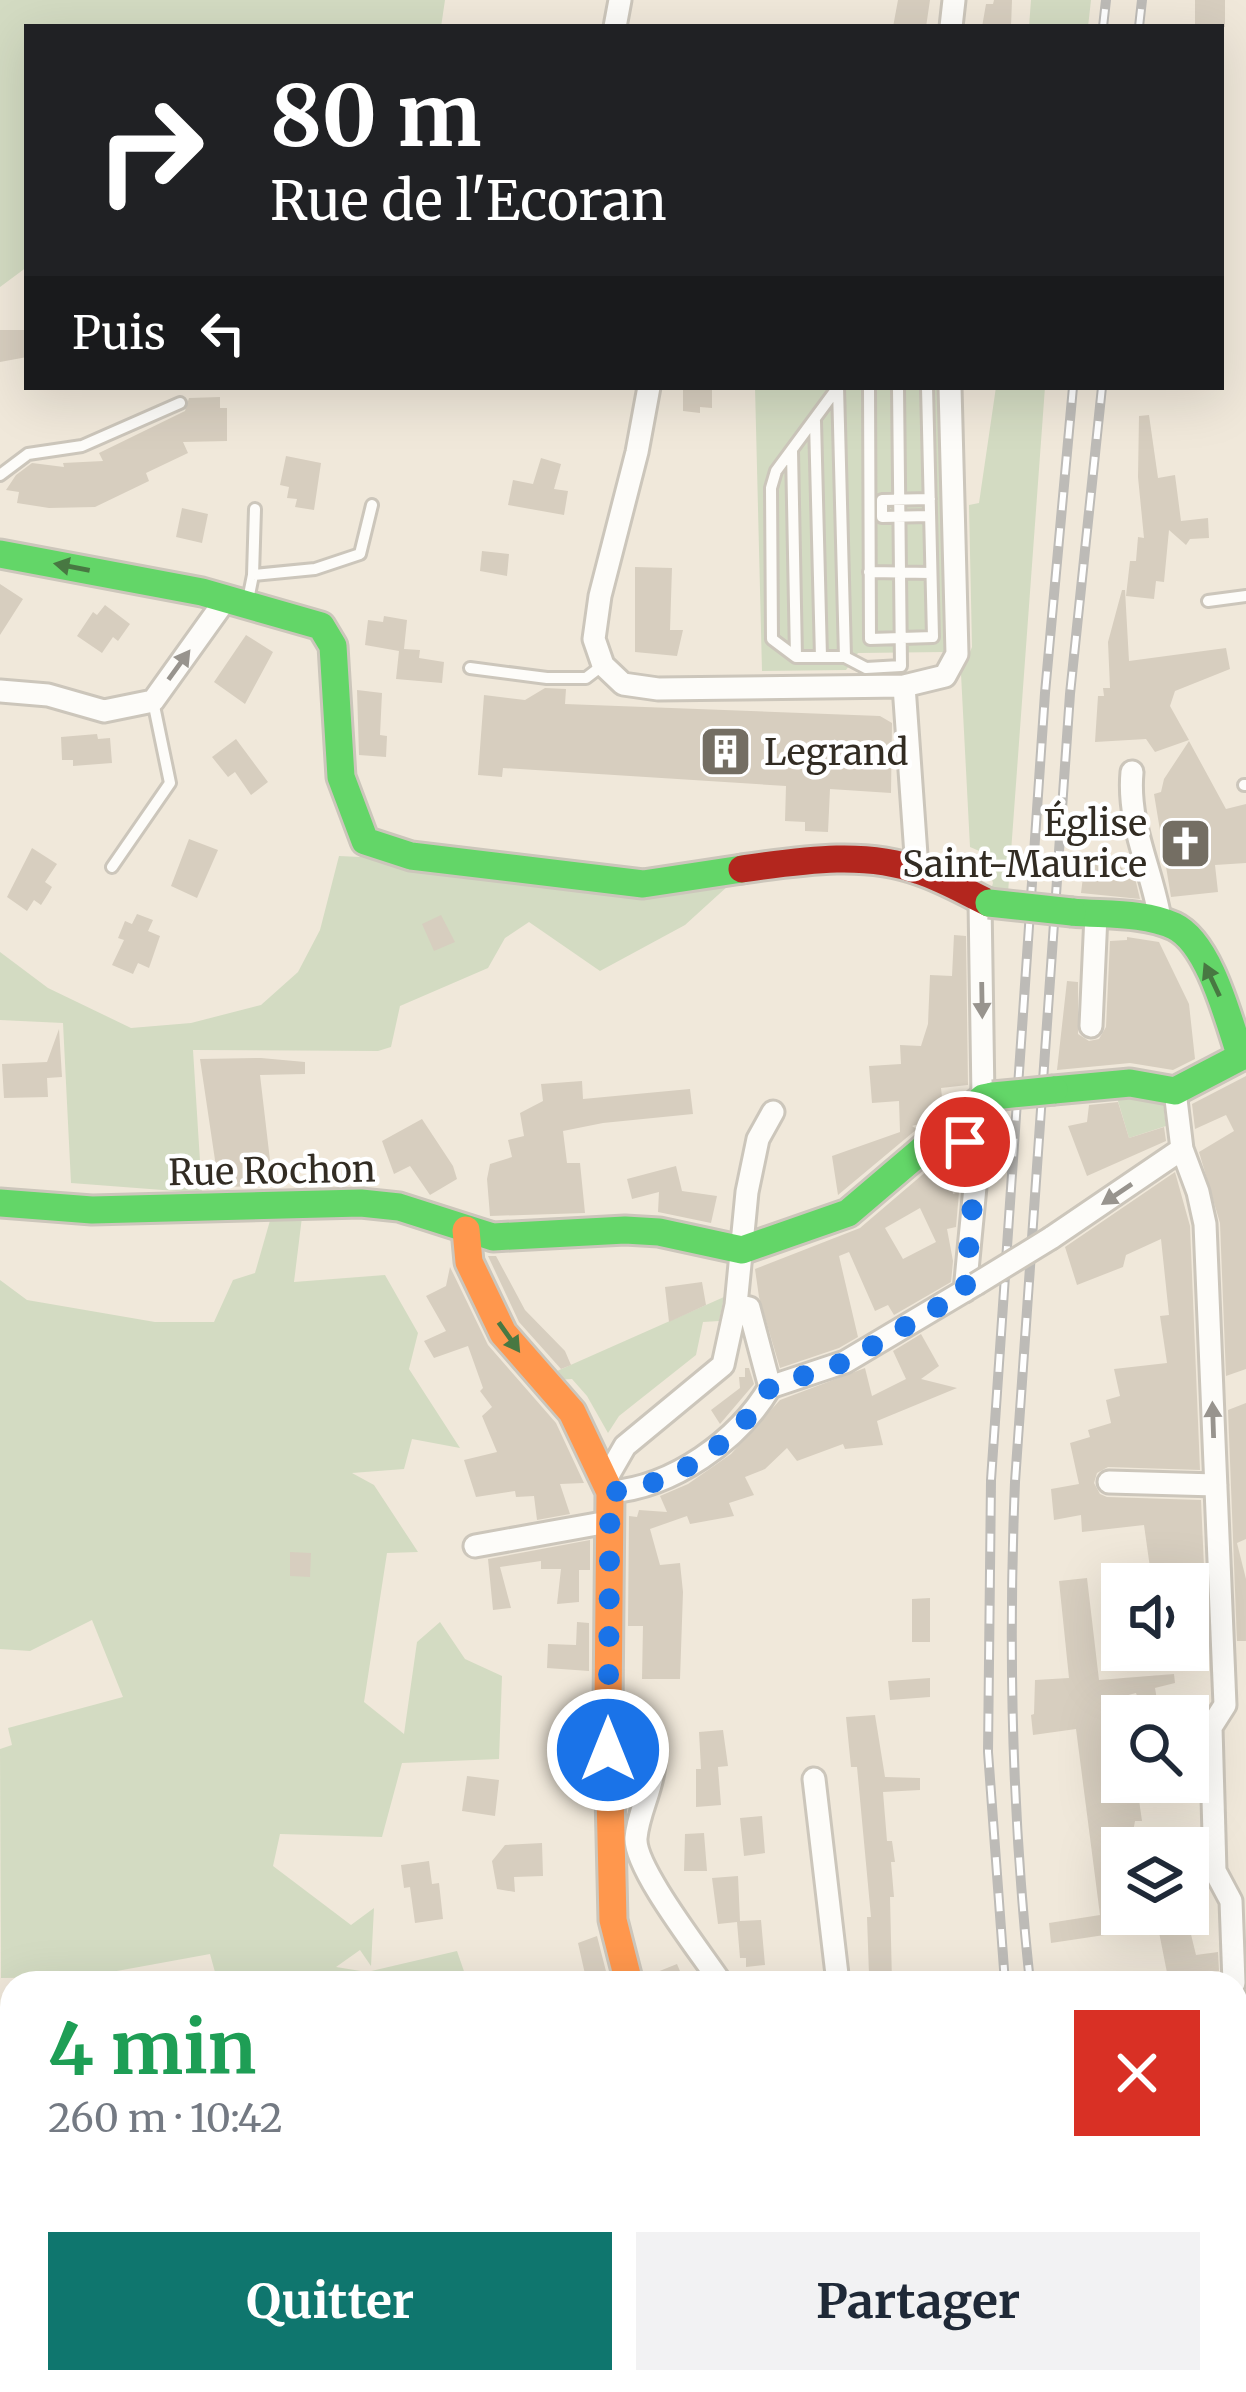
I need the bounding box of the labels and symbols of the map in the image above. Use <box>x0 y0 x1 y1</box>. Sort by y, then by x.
one-way arrow <box>53 557 90 576</box>
one-way arrow <box>167 649 190 681</box>
building icon: Legrand <box>697 724 753 780</box>
place label: Legrand <box>764 730 908 775</box>
place label: Église Saint-Maurice <box>902 799 1147 887</box>
church icon: Église Saint-Maurice <box>1158 816 1214 872</box>
one-way arrow <box>1202 962 1222 997</box>
one-way arrow <box>972 982 991 1020</box>
pin <box>914 1091 1016 1193</box>
street label: Rue Rochon <box>168 1147 376 1195</box>
one-way arrow <box>1100 1182 1133 1205</box>
one-way arrow <box>497 1321 520 1353</box>
one-way arrow <box>1203 1400 1222 1438</box>
position arrow <box>545 1687 671 1813</box>

